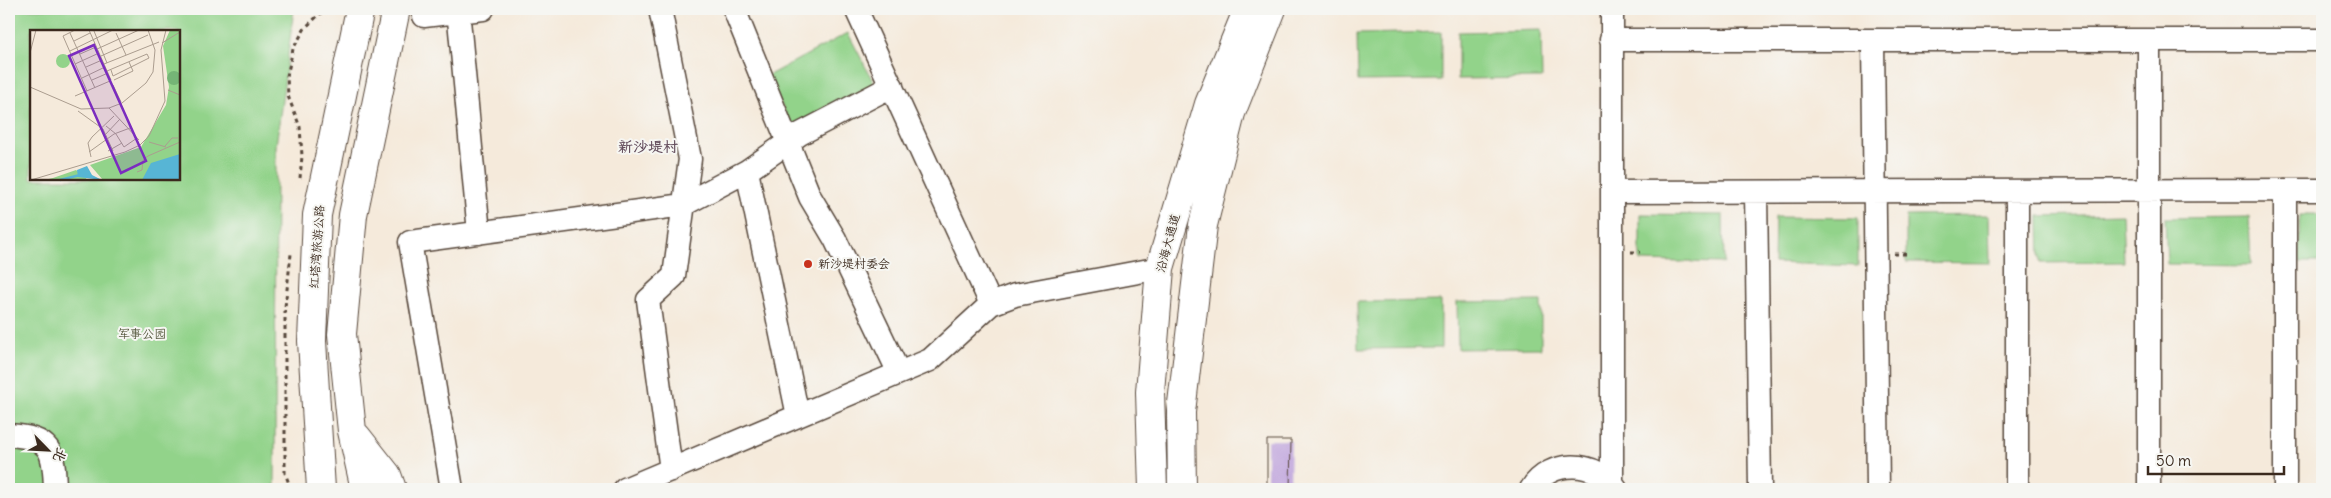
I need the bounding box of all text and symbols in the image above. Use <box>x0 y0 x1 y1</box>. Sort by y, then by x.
inset map <box>30 30 180 180</box>
district label: 新沙堤村 <box>618 137 678 156</box>
street label: 红塔湾旅游公路 <box>306 205 327 289</box>
street label: 沿海大通道 <box>1153 212 1183 274</box>
place label: 新沙堤村委会 <box>818 256 890 271</box>
marker: 新沙堤村委会 <box>802 258 814 270</box>
park label: 军事公园 <box>118 326 166 341</box>
north arrow <box>22 426 72 476</box>
scale bar <box>2148 443 2285 475</box>
text: 北 <box>49 445 71 465</box>
text: 50 m <box>2156 451 2191 470</box>

